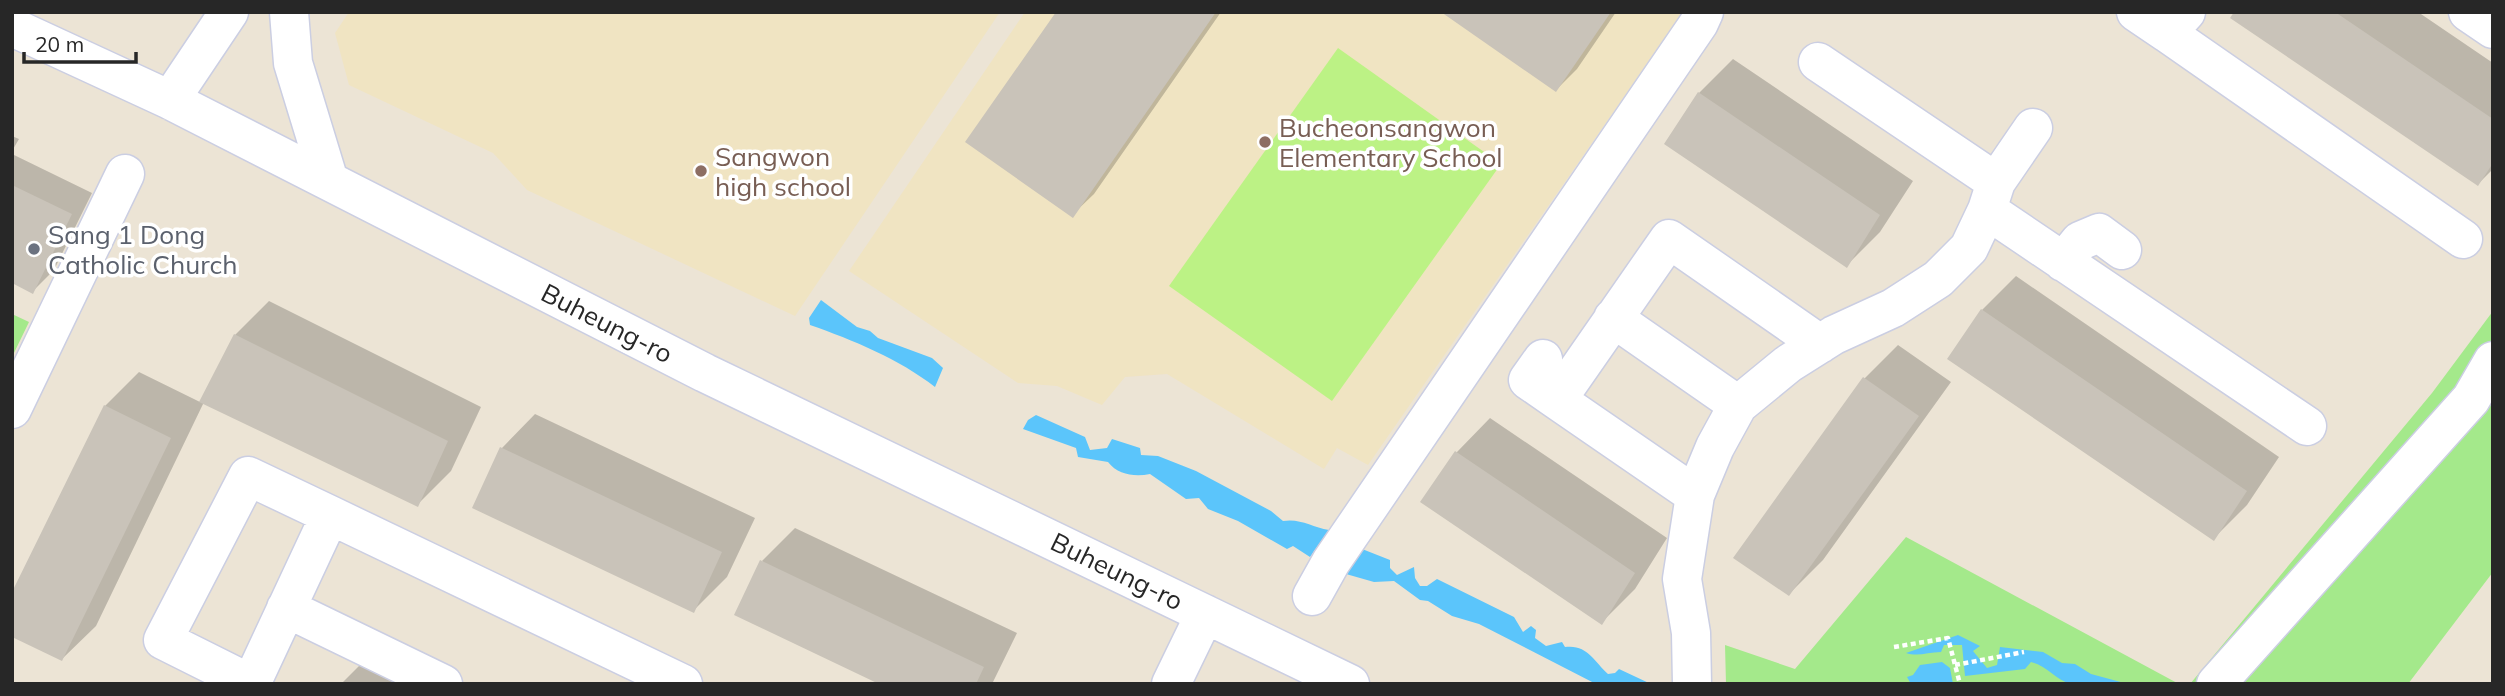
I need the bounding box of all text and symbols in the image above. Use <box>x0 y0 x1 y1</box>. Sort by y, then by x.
scale bar <box>24 21 136 65</box>
text: 20 m <box>35 31 84 57</box>
place label: Bucheonsangwon Elementary School <box>1279 111 1503 174</box>
marker: Bucheonsangwon Elementary School <box>1257 134 1273 150</box>
place label: Sangwon high school <box>715 140 851 203</box>
marker: Sangwon high school <box>693 163 709 179</box>
place label: Sang 1 Dong Catholic Church <box>48 218 238 281</box>
marker: Sang 1 Dong Catholic Church <box>26 241 42 257</box>
street label: Buheung-ro <box>536 276 678 370</box>
street label: Buheung-ro <box>1045 525 1189 617</box>

